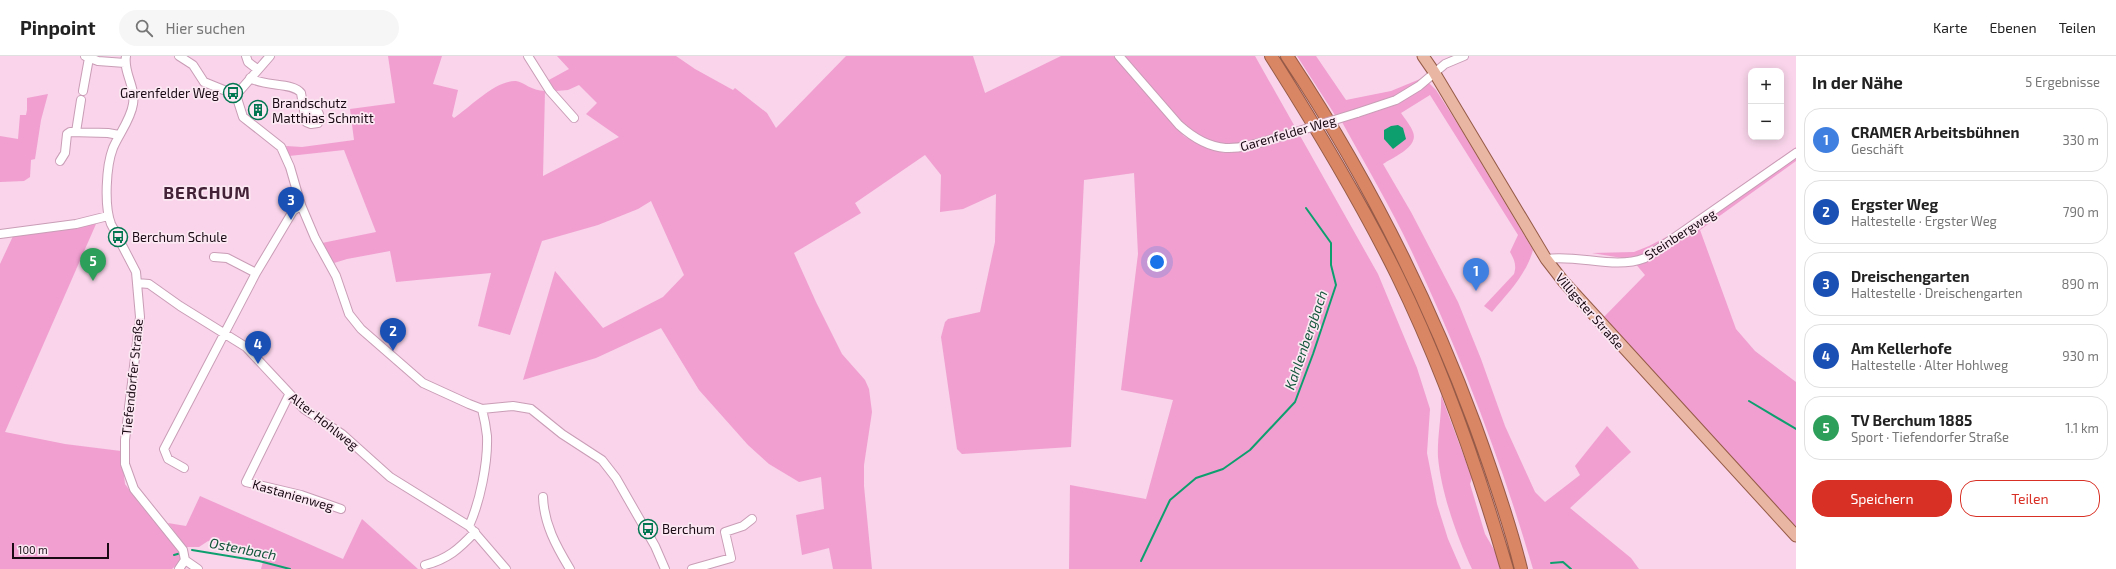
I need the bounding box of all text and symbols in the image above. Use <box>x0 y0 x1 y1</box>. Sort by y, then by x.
search box <box>119 10 399 46</box>
text: Pinpoint <box>20 16 95 39</box>
icon: search <box>133 17 155 39</box>
text: Hier suchen <box>165 19 245 37</box>
text: Karte <box>1933 19 1968 36</box>
text: Ebenen <box>1990 19 2037 36</box>
text: Teilen <box>2059 19 2096 36</box>
map controls <box>1748 68 1784 140</box>
button: + <box>1748 68 1784 104</box>
text: In der Nähe <box>1812 72 1903 92</box>
text: 5 Ergebnisse <box>2025 74 2100 90</box>
bus stop icon: Garenfelder Weg <box>222 82 244 104</box>
place label: Garenfelder Weg <box>120 85 219 101</box>
place label: Brandschutz Matthias Schmitt <box>272 95 374 126</box>
building icon: Brandschutz Matthias Schmitt <box>247 99 269 121</box>
button: − <box>1748 104 1784 140</box>
street label: Garenfelder Weg <box>1238 112 1338 154</box>
text: CRAMER Arbeitsbühnen <box>1851 123 2019 141</box>
text: 1 <box>1823 132 1829 148</box>
text: 330 m <box>2062 132 2099 148</box>
text: Geschäft <box>1851 141 1904 157</box>
district label: BERCHUM <box>163 182 251 202</box>
pin: 3 <box>278 187 304 220</box>
text: Ergster Weg <box>1851 195 1938 213</box>
text: 2 <box>1822 204 1830 220</box>
text: 790 m <box>2063 204 2099 220</box>
street label: Steinbergweg <box>1641 205 1719 263</box>
text: Haltestelle · Ergster Weg <box>1851 213 1997 229</box>
bus stop icon: Berchum Schule <box>107 226 129 248</box>
place label: Berchum Schule <box>132 229 227 245</box>
pin: 5 <box>80 248 106 281</box>
your location <box>1147 252 1167 272</box>
pin: 1 <box>1463 258 1489 291</box>
text: Dreischengarten <box>1851 267 1969 285</box>
street label: Villigster Straße <box>1552 270 1628 352</box>
text: 3 <box>1822 276 1830 292</box>
text: 890 m <box>2062 276 2099 292</box>
text: Haltestelle · Dreischengarten <box>1851 285 2023 301</box>
water label: Kahlenbergbach <box>1281 288 1330 392</box>
street label: Tiefendorfer Straße <box>118 318 146 436</box>
pin: 2 <box>380 318 406 351</box>
pin: 4 <box>245 331 271 364</box>
text: Am Kellerhofe <box>1851 339 1952 357</box>
text: 4 <box>1822 348 1830 364</box>
text: 930 m <box>2062 348 2099 364</box>
text: Haltestelle · Alter Hohlweg <box>1851 357 2008 373</box>
street label: Alter Hohlweg <box>286 389 362 453</box>
text: TV Berchum 1885 <box>1851 411 1972 429</box>
text: 5 <box>1822 420 1830 436</box>
text: 1.1 km <box>2065 420 2099 436</box>
text: Sport · Tiefendorfer Straße <box>1851 429 2009 445</box>
street label: Kastanienweg <box>251 476 335 514</box>
button: Speichern <box>1812 480 1952 517</box>
button: Teilen <box>1960 480 2100 517</box>
bus stop icon: Berchum <box>637 518 659 540</box>
place label: Berchum <box>662 521 715 537</box>
water label: Ostenbach <box>208 534 278 563</box>
scale bar <box>12 541 109 560</box>
text: 100 m <box>18 543 48 556</box>

